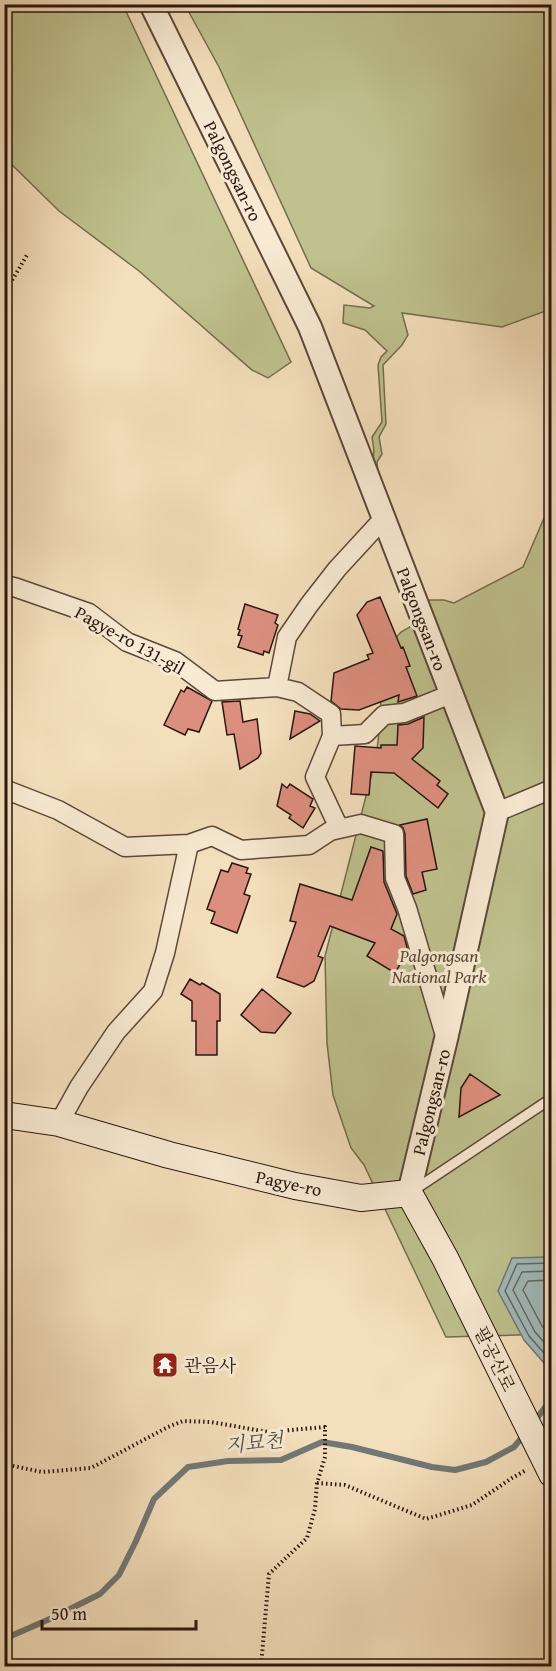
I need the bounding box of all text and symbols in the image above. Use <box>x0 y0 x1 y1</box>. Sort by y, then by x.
street label: Palgongsan-ro <box>197 116 269 226</box>
street label: Palgongsan-ro <box>390 563 454 675</box>
street label: Pagye-ro 131-gil <box>70 599 190 681</box>
park label: Palgongsan National Park <box>391 942 487 990</box>
street label: Palgongsan-ro <box>405 1046 457 1158</box>
street label: Pagye-ro <box>254 1163 324 1203</box>
street label: 팔공산로 <box>468 1322 522 1396</box>
temple icon: 관음사 <box>150 1350 180 1380</box>
place label: 관음사 <box>184 1352 237 1379</box>
water label: 지묘천 <box>224 1424 286 1459</box>
scale bar <box>42 1593 196 1631</box>
text: 50 m <box>51 1600 87 1627</box>

